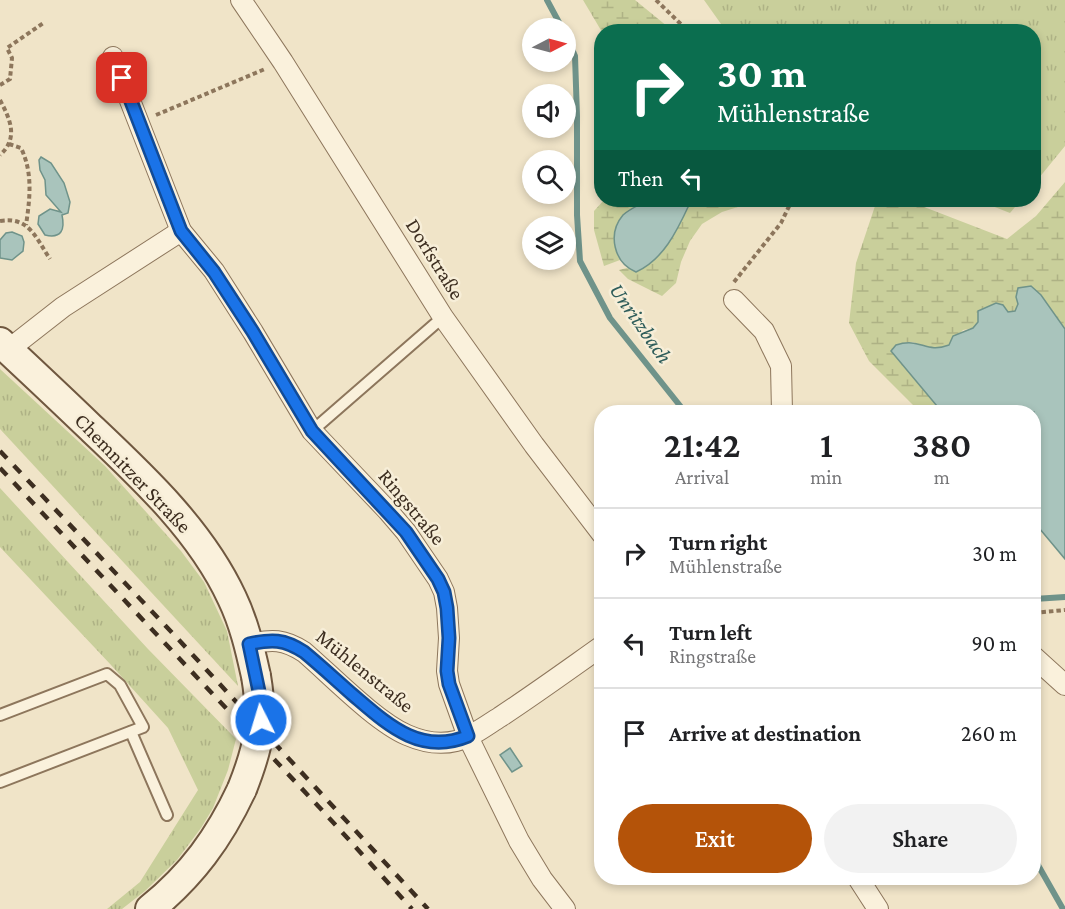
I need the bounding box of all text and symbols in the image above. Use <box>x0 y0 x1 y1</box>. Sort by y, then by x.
north arrow <box>522 18 576 72</box>
map controls <box>522 18 576 270</box>
icon: right <box>618 48 696 126</box>
text: 30 m <box>717 49 807 96</box>
pin <box>96 52 147 103</box>
icon: arrive <box>105 61 138 94</box>
button: sound <box>522 84 576 138</box>
text: Mühlenstraße <box>717 98 870 128</box>
button: search <box>522 150 576 204</box>
icon: left <box>675 162 708 195</box>
text: Then <box>618 166 663 191</box>
street label: Dorfstraße <box>401 214 469 304</box>
button: layers <box>522 216 576 270</box>
water label: Unritzbach <box>604 278 678 368</box>
street label: Chemnitzer Straße <box>70 408 196 538</box>
text: 21:42 <box>664 425 740 465</box>
text: 1 <box>820 425 833 465</box>
text: 380 <box>912 425 971 465</box>
street label: Ringstraße <box>373 464 451 550</box>
text: Arrival <box>675 466 729 488</box>
text: min <box>810 466 842 488</box>
text: m <box>934 466 950 488</box>
text: Turn right <box>669 530 767 555</box>
icon: right <box>618 537 651 570</box>
text: 30 m <box>972 541 1017 566</box>
text: Mühlenstraße <box>669 555 782 577</box>
text: Turn left <box>669 620 752 645</box>
street label: Mühlenstraße <box>311 624 419 718</box>
icon: left <box>618 627 651 660</box>
text: 90 m <box>972 631 1017 656</box>
text: Ringstraße <box>669 645 756 667</box>
position arrow <box>229 688 293 752</box>
icon: arrive <box>618 717 651 750</box>
text: Arrive at destination <box>669 721 861 746</box>
text: 260 m <box>961 721 1017 746</box>
button: Exit <box>618 804 812 873</box>
button: Share <box>824 804 1017 873</box>

